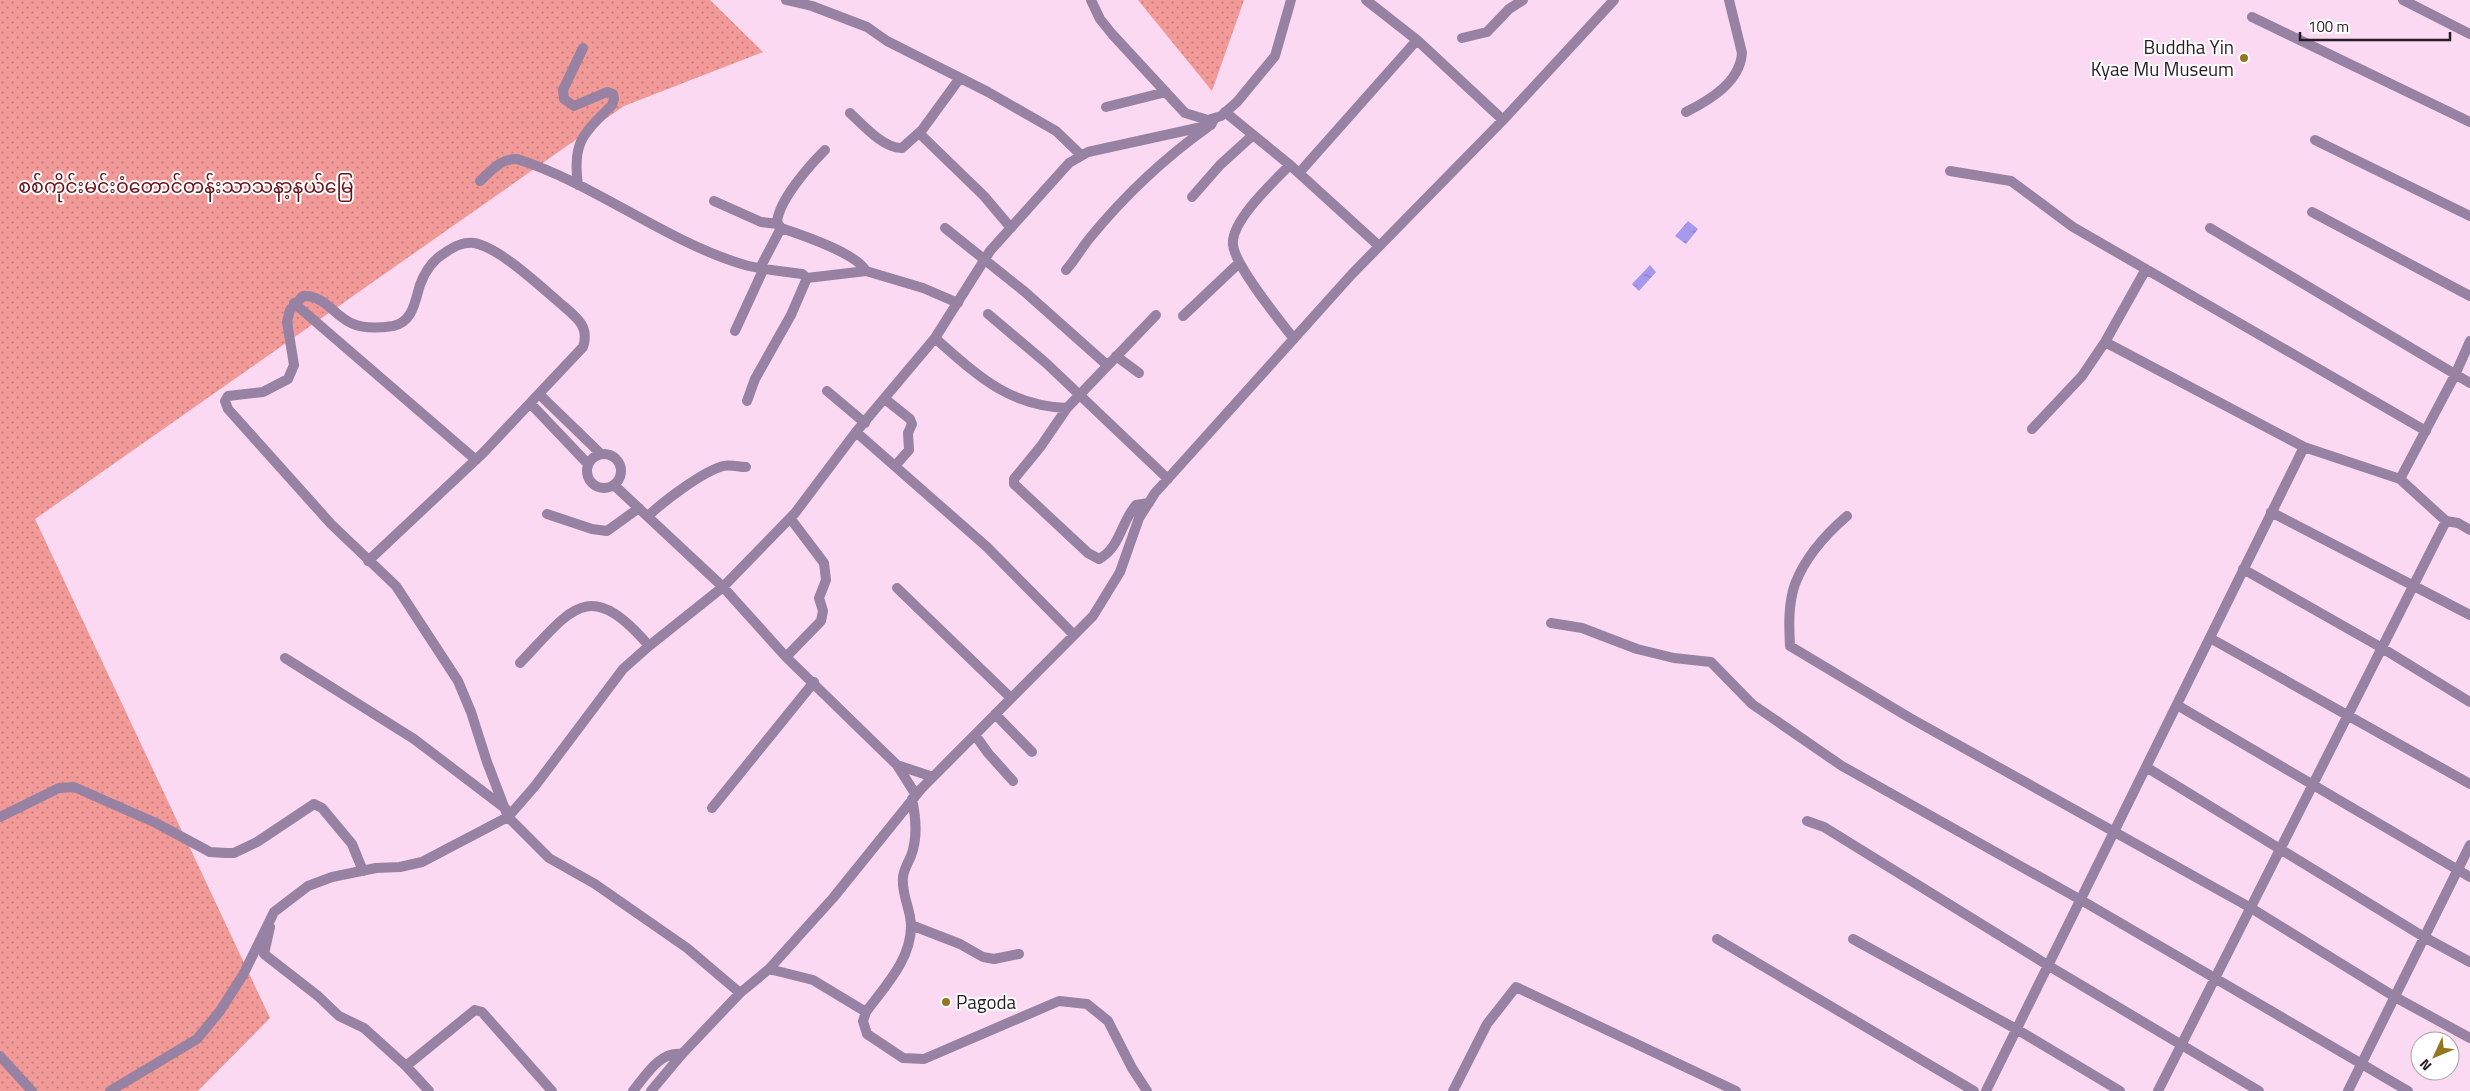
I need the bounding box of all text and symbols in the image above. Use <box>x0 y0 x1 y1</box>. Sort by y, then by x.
scale bar <box>2300 10 2450 42</box>
text: 100 m <box>2308 15 2349 38</box>
place label: Buddha Yin Kyae Mu Museum <box>2091 32 2234 83</box>
marker: Buddha Yin Kyae Mu Museum <box>2238 52 2250 64</box>
park label: စစ်ကိုင်းမင်းဝံတောင်တန်းသာသနာ့နယ်မြေ <box>18 171 354 203</box>
place label: Pagoda <box>956 987 1017 1016</box>
marker: Pagoda <box>940 996 952 1008</box>
north arrow <box>2410 1031 2460 1081</box>
text: N <box>2414 1055 2436 1076</box>

